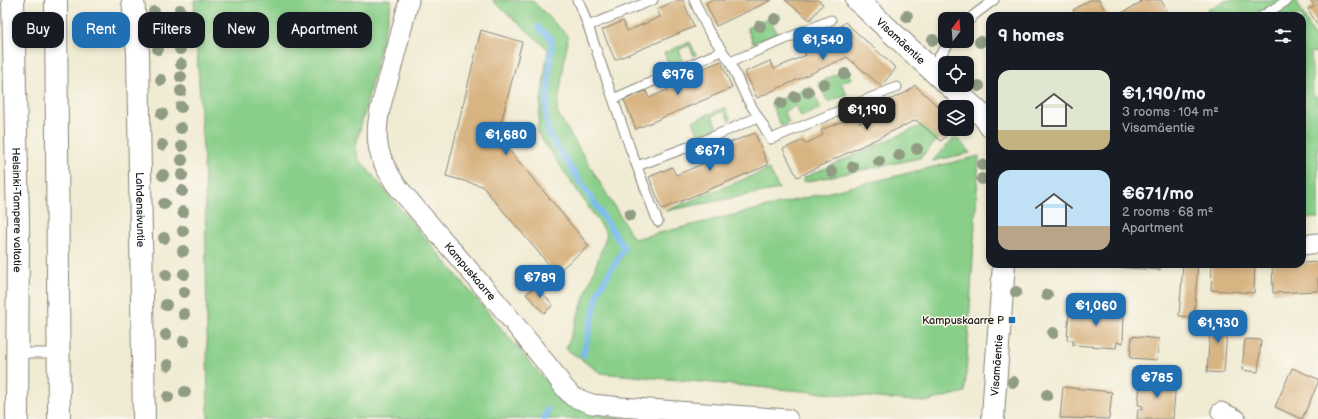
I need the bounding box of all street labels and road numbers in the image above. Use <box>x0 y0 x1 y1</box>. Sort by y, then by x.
street label: Visamäentie <box>874 15 928 67</box>
street label: Helsinki-Tampere valtatie <box>10 147 25 273</box>
street label: Lahdensivuntie <box>133 172 148 248</box>
street label: Kampuskaarre <box>442 240 499 303</box>
street label: Visamäentie <box>988 333 1005 396</box>

